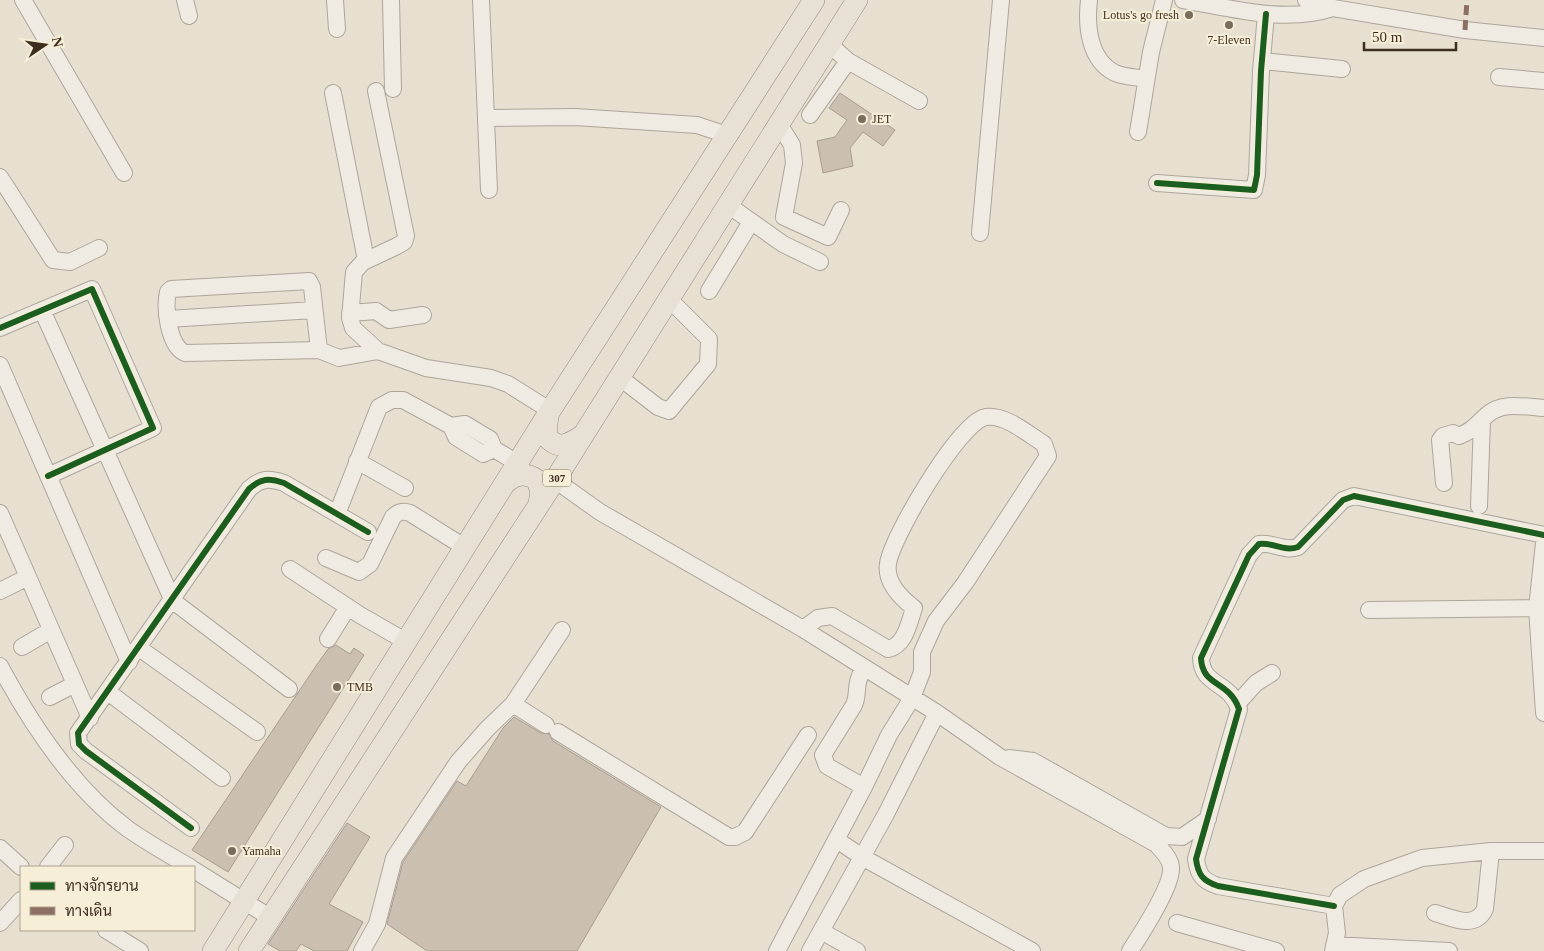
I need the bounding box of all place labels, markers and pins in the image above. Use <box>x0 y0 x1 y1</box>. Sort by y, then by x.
place label: Lotus's go fresh <box>1103 8 1179 22</box>
marker: Lotus's go fresh <box>1183 9 1195 21</box>
marker: 7-Eleven <box>1223 19 1235 31</box>
place label: 7-Eleven <box>1207 33 1251 47</box>
place label: JET <box>872 112 892 126</box>
marker: JET <box>856 113 868 125</box>
place label: TMB <box>347 680 373 694</box>
marker: TMB <box>331 681 343 693</box>
place label: Yamaha <box>242 844 281 858</box>
marker: Yamaha <box>226 845 238 857</box>

